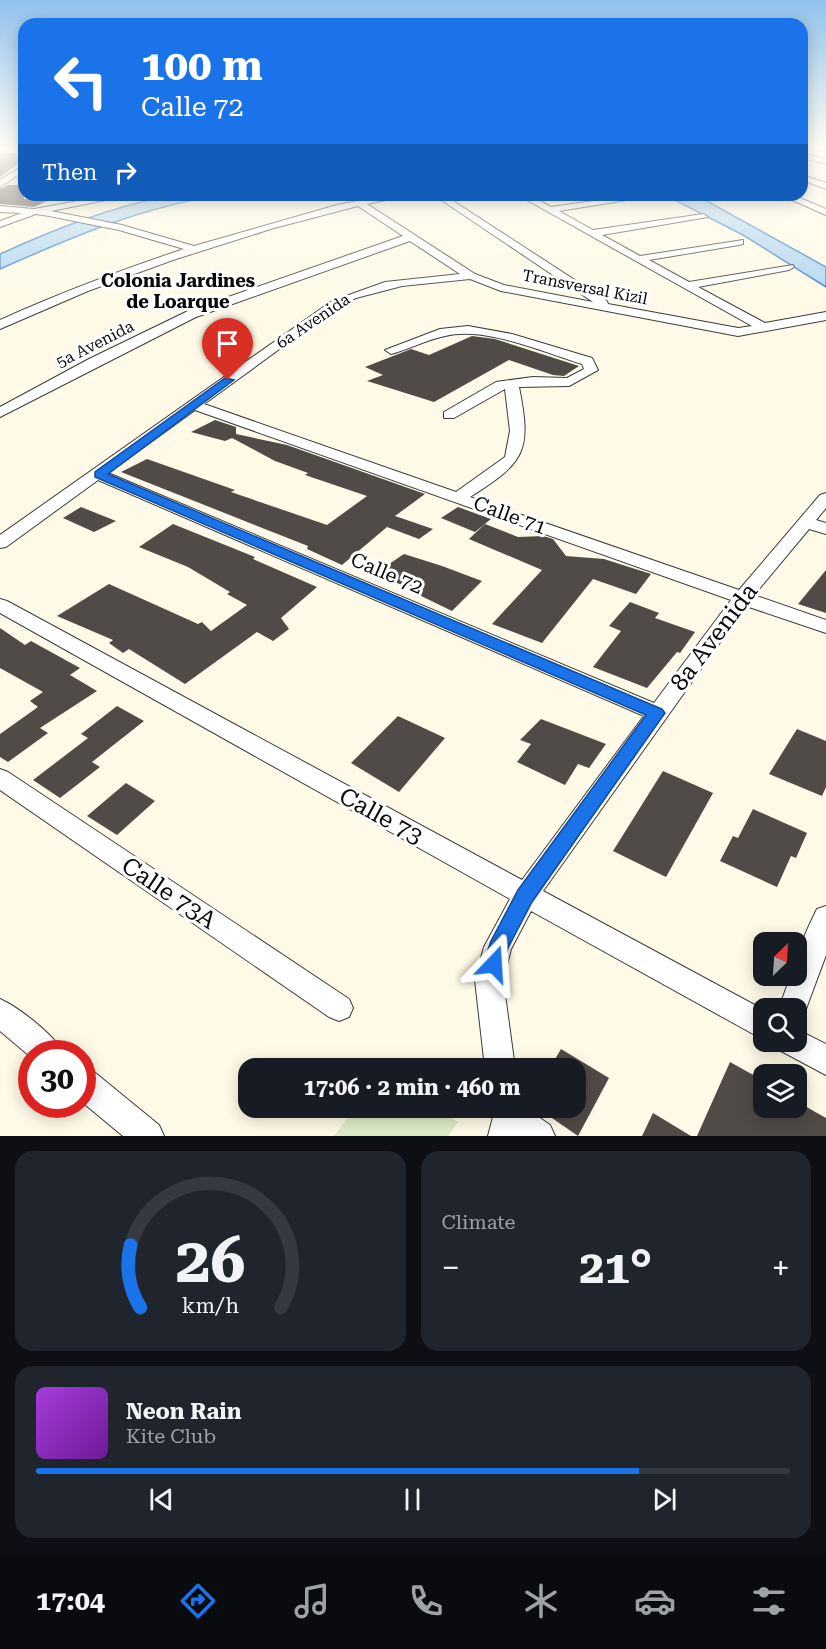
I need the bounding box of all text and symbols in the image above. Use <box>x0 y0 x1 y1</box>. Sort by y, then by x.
text: 100 m <box>141 41 263 90</box>
icon: left <box>42 42 120 120</box>
text: Calle 72 <box>141 91 244 123</box>
icon: right <box>109 156 142 189</box>
text: Then <box>42 160 97 185</box>
street label: Transversal Kizil <box>521 266 649 308</box>
district label: Colonia Jardines de Loarque <box>101 270 255 312</box>
street label: 6a Avenida <box>273 289 354 352</box>
street label: 5a Avenida <box>53 316 137 372</box>
pin <box>202 318 253 380</box>
icon: arrive <box>211 327 244 360</box>
street label: Calle 71 <box>470 491 550 539</box>
street label: Calle 72 <box>347 547 427 599</box>
street label: 8a Avenida <box>665 578 763 696</box>
street label: Calle 73 <box>334 782 428 850</box>
street label: Calle 73A <box>116 851 222 935</box>
position arrow <box>462 932 526 996</box>
north arrow <box>753 932 807 986</box>
map controls <box>753 932 807 1118</box>
button: search <box>753 998 807 1052</box>
speed limit sign: 30 <box>18 1040 96 1118</box>
button: layers <box>753 1064 807 1118</box>
text: 17:06 · 2 min · 460 m <box>303 1075 521 1100</box>
text: Climate <box>442 1210 516 1234</box>
text: 26 <box>175 1224 245 1297</box>
text: 21° <box>579 1241 652 1294</box>
text: − <box>442 1248 460 1287</box>
text: + <box>772 1248 790 1287</box>
text: km/h <box>182 1293 239 1318</box>
text: Neon Rain <box>126 1399 241 1424</box>
text: Kite Club <box>126 1424 216 1448</box>
icon: previous <box>145 1483 178 1516</box>
icon: pause <box>396 1483 429 1516</box>
icon: next <box>648 1483 681 1516</box>
icon: directions <box>177 1580 219 1622</box>
icon: music <box>291 1580 333 1622</box>
icon: phone <box>405 1580 447 1622</box>
icon: climate <box>520 1580 562 1622</box>
icon: car <box>634 1580 676 1622</box>
icon: filters <box>748 1580 790 1622</box>
text: 17:04 <box>36 1585 105 1617</box>

